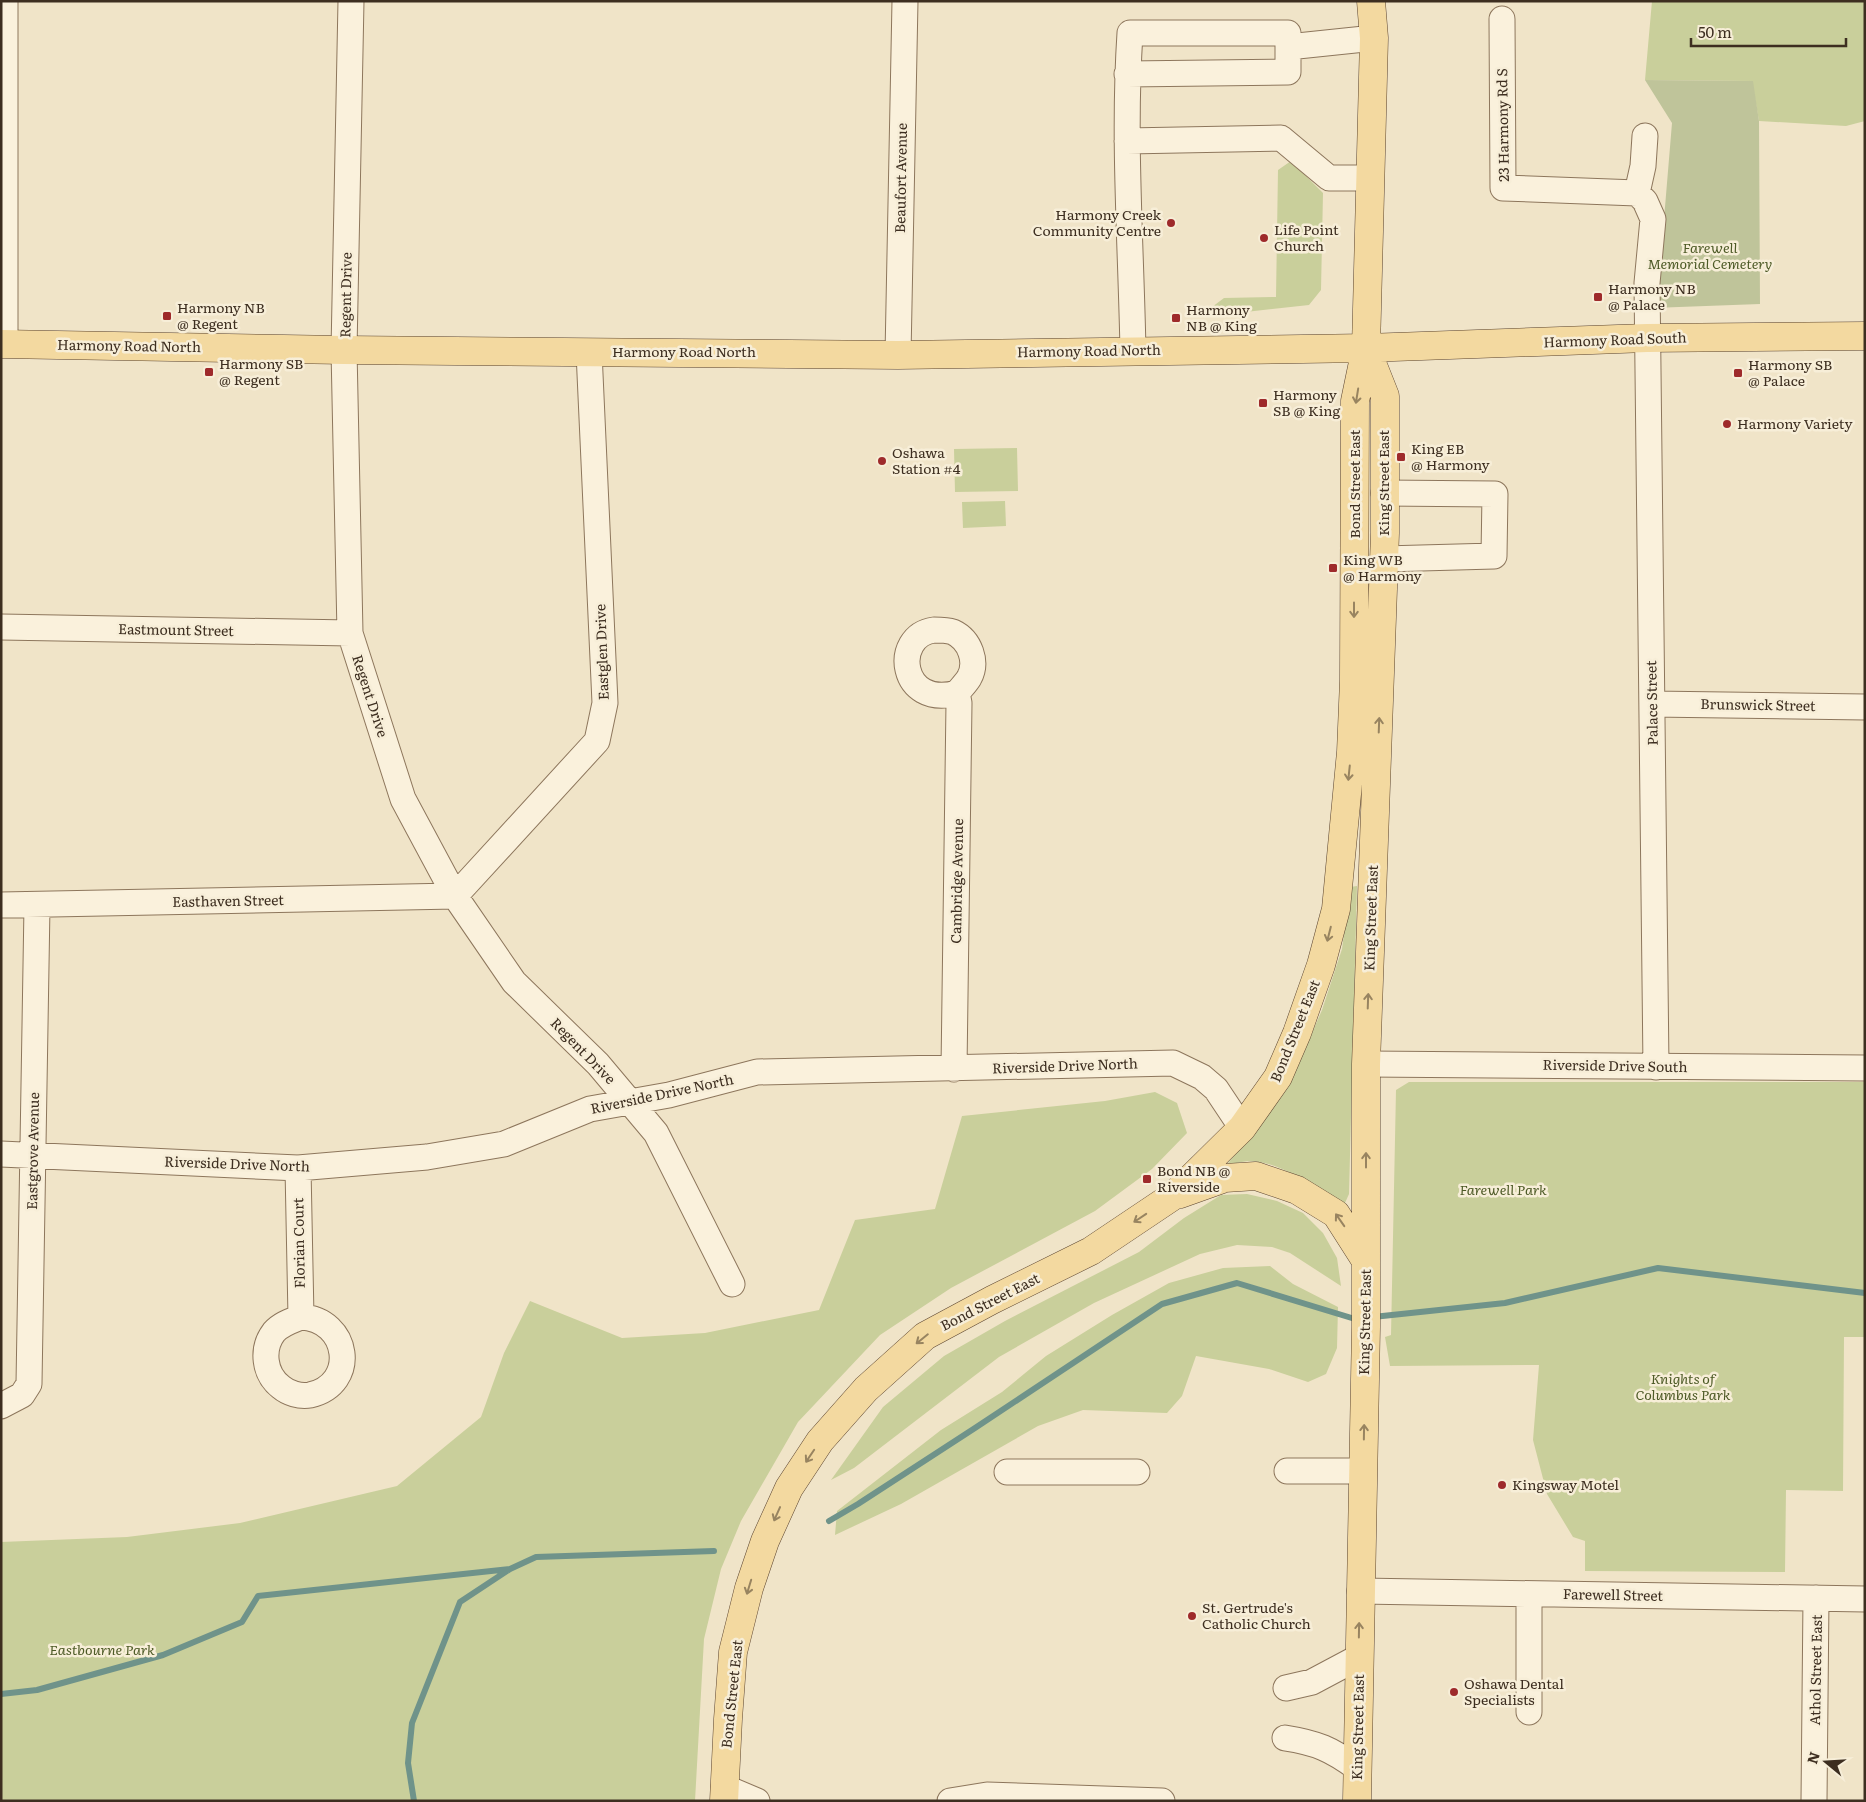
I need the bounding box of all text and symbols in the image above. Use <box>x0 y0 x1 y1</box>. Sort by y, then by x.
scale bar <box>1691 15 1846 47</box>
text: 50 m <box>1698 20 1732 43</box>
street label: 23 Harmony Rd S <box>1491 68 1513 182</box>
street label: Beaufort Avenue <box>889 123 911 233</box>
place label: Harmony Creek Community Centre <box>1033 204 1161 240</box>
marker: Harmony Creek Community Centre <box>1165 217 1177 229</box>
place label: Life Point Church <box>1274 219 1339 255</box>
marker: Life Point Church <box>1258 232 1270 244</box>
park label: Farewell Memorial Cemetery <box>1648 237 1772 273</box>
street label: Regent Drive <box>334 252 356 338</box>
place label: Harmony NB @ Palace <box>1608 278 1696 314</box>
marker: Harmony NB @ Palace <box>1592 291 1604 303</box>
place label: Harmony NB @ Regent <box>177 297 265 333</box>
place label: Harmony NB @ King <box>1186 299 1257 335</box>
marker: Harmony NB @ Regent <box>161 310 173 322</box>
marker: Harmony NB @ King <box>1170 312 1182 324</box>
street label: Harmony Road South <box>1543 327 1687 351</box>
street label: Harmony Road North <box>57 334 201 356</box>
street label: Harmony Road North <box>1017 339 1161 361</box>
street label: Harmony Road North <box>612 341 756 361</box>
place label: Harmony SB @ Regent <box>219 353 303 389</box>
place label: Harmony SB @ Palace <box>1748 354 1832 390</box>
marker: Harmony SB @ Regent <box>203 366 215 378</box>
marker: Harmony SB @ Palace <box>1732 367 1744 379</box>
place label: Harmony SB @ King <box>1273 384 1341 420</box>
one-way arrow <box>1351 387 1361 403</box>
marker: Harmony SB @ King <box>1257 397 1269 409</box>
place label: Harmony Variety <box>1737 413 1853 433</box>
marker: Harmony Variety <box>1721 418 1733 430</box>
street label: Bond Street East <box>1344 429 1364 538</box>
street label: King Street East <box>1373 430 1393 536</box>
place label: King EB @ Harmony <box>1411 438 1491 474</box>
place label: Oshawa Station #4 <box>892 442 961 478</box>
marker: King EB @ Harmony <box>1395 451 1407 463</box>
marker: Oshawa Station #4 <box>876 455 888 467</box>
place label: King WB @ Harmony <box>1343 549 1423 585</box>
marker: King WB @ Harmony <box>1327 562 1339 574</box>
one-way arrow <box>1349 602 1359 618</box>
street label: Eastglen Drive <box>589 604 613 701</box>
street label: Eastmount Street <box>118 618 234 640</box>
street label: Regent Drive <box>348 652 394 740</box>
street label: Palace Street <box>1640 660 1662 746</box>
street label: Brunswick Street <box>1700 693 1816 715</box>
one-way arrow <box>1374 717 1383 733</box>
one-way arrow <box>1344 765 1354 781</box>
street label: Cambridge Avenue <box>945 818 967 944</box>
street label: King Street East <box>1358 864 1382 971</box>
street label: Easthaven Street <box>172 889 284 911</box>
one-way arrow <box>1324 925 1333 941</box>
street label: Bond Street East <box>1264 976 1324 1085</box>
one-way arrow <box>1364 994 1373 1010</box>
street label: Regent Drive <box>547 1013 621 1088</box>
street label: Riverside Drive North <box>992 1052 1138 1078</box>
street label: Riverside Drive South <box>1542 1054 1688 1076</box>
street label: Riverside Drive North <box>588 1068 735 1118</box>
street label: Eastgrove Avenue <box>21 1092 43 1210</box>
street label: Riverside Drive North <box>164 1150 310 1176</box>
one-way arrow <box>1361 1152 1371 1168</box>
place label: Bond NB @ Riverside <box>1157 1160 1231 1196</box>
marker: Bond NB @ Riverside <box>1141 1173 1153 1185</box>
park label: Farewell Park <box>1459 1179 1547 1199</box>
street label: Florian Court <box>287 1197 309 1289</box>
one-way arrow <box>1133 1213 1147 1223</box>
one-way arrow <box>1335 1213 1345 1227</box>
street label: Bond Street East <box>936 1267 1043 1335</box>
street label: King Street East <box>1353 1268 1375 1375</box>
one-way arrow <box>916 1334 929 1345</box>
park label: Knights of Columbus Park <box>1636 1368 1731 1404</box>
one-way arrow <box>1359 1424 1368 1440</box>
one-way arrow <box>805 1449 815 1463</box>
place label: Kingsway Motel <box>1512 1474 1619 1494</box>
marker: Kingsway Motel <box>1496 1479 1508 1491</box>
one-way arrow <box>772 1506 782 1521</box>
one-way arrow <box>744 1579 754 1595</box>
street label: Farewell Street <box>1563 1583 1664 1605</box>
place label: St. Gertrude's Catholic Church <box>1202 1597 1311 1633</box>
marker: St. Gertrude's Catholic Church <box>1186 1610 1198 1622</box>
street label: Athol Street East <box>1804 1614 1826 1726</box>
one-way arrow <box>1355 1622 1364 1638</box>
street label: Bond Street East <box>715 1638 747 1749</box>
park label: Eastbourne Park <box>49 1639 155 1659</box>
street label: King Street East <box>1346 1673 1368 1780</box>
place label: Oshawa Dental Specialists <box>1464 1673 1564 1709</box>
marker: Oshawa Dental Specialists <box>1448 1686 1460 1698</box>
north arrow <box>1801 1737 1851 1787</box>
text: N <box>1801 1749 1824 1766</box>

